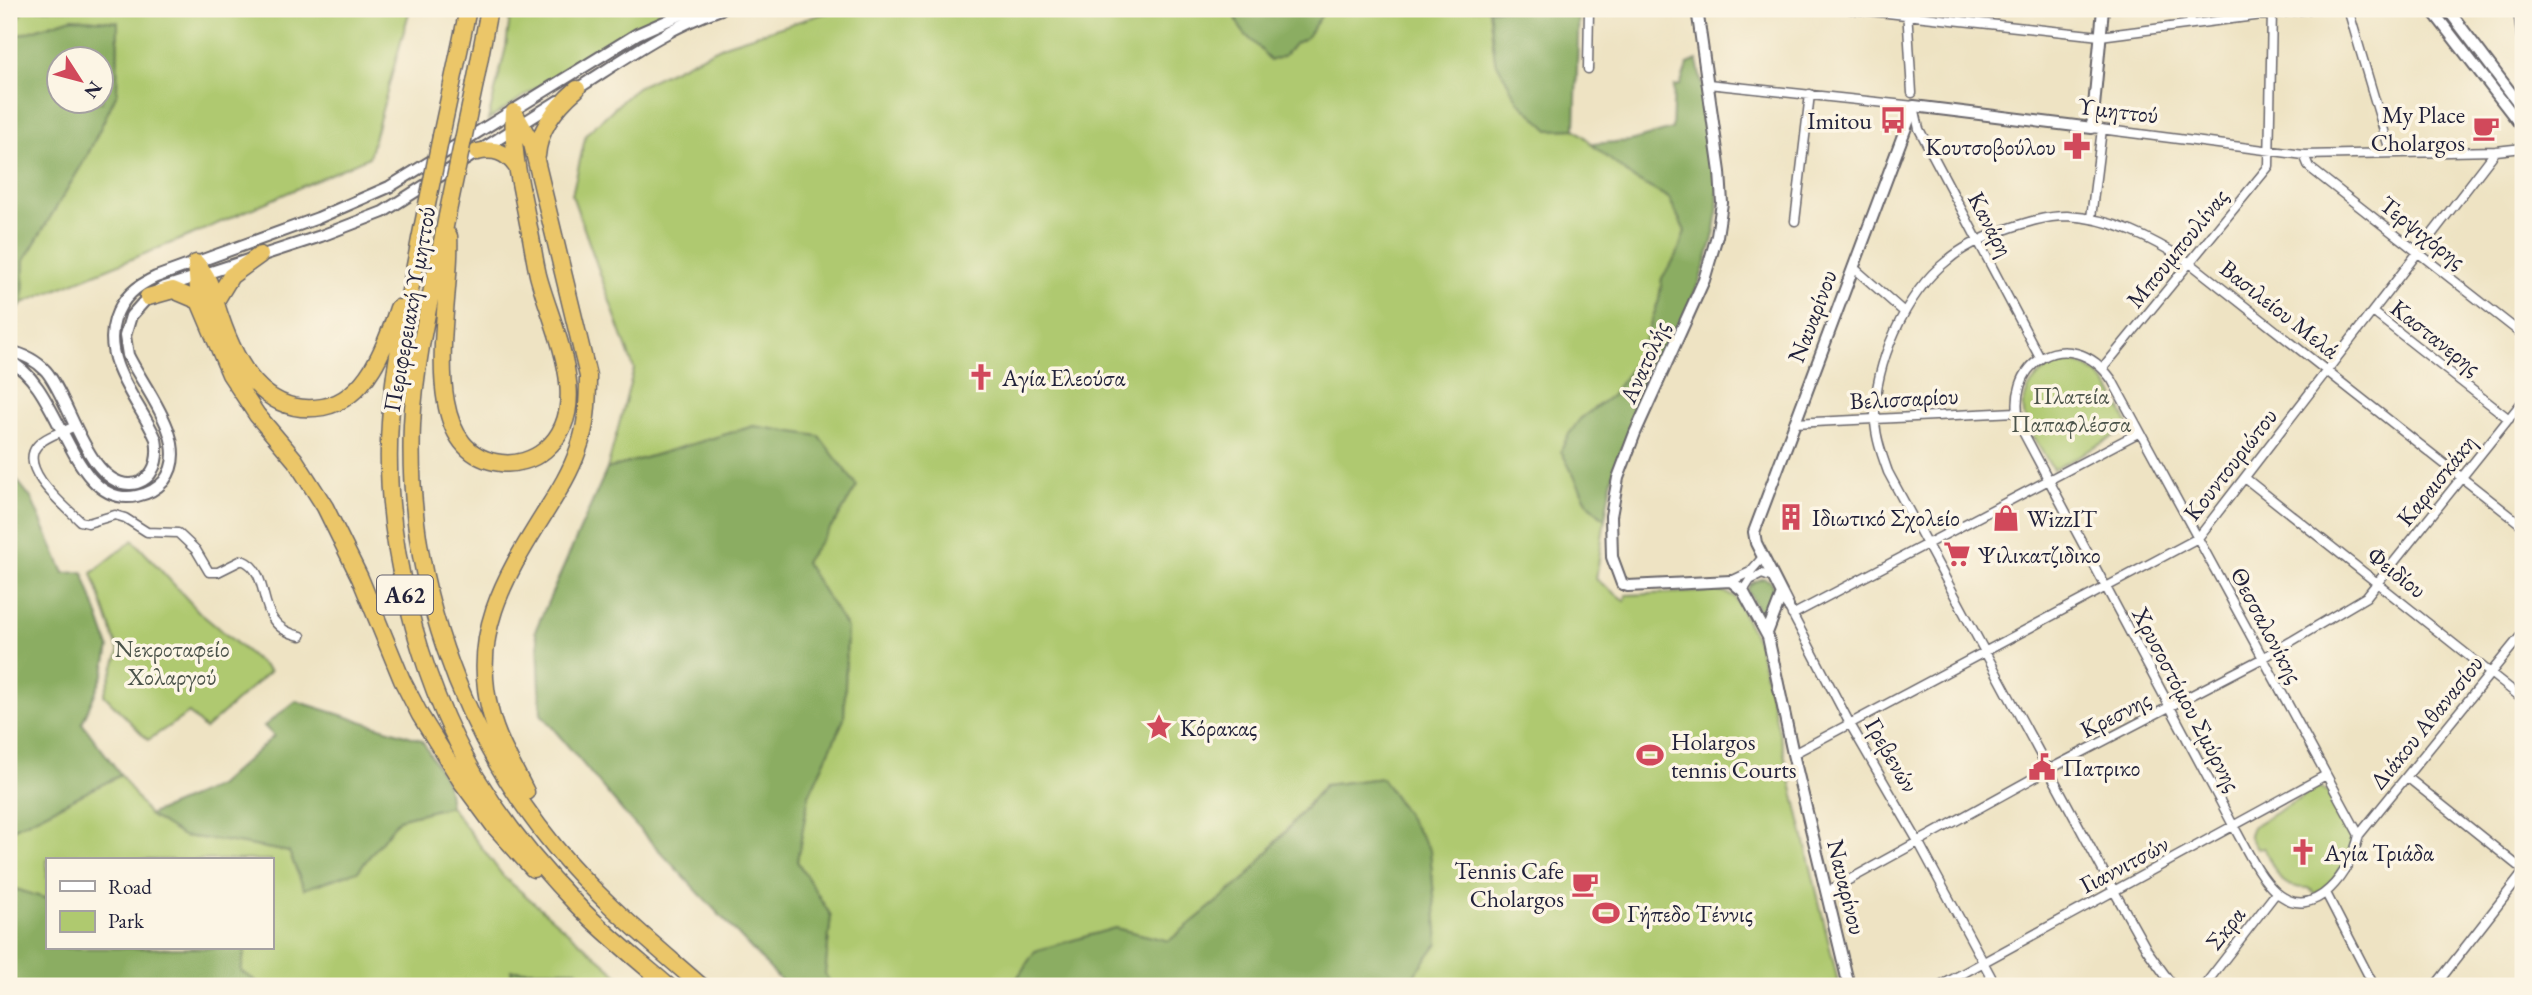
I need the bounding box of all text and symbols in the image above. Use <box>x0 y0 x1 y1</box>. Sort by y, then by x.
north arrow <box>46 46 116 116</box>
text: N <box>78 76 108 104</box>
street label: Υμηττού <box>2076 90 2160 130</box>
place label: My Place Cholargos <box>2371 99 2465 158</box>
place label: Imitou <box>1807 105 1872 136</box>
bus stop icon: Imitou <box>1878 105 1908 135</box>
cafe icon: My Place Cholargos <box>2471 113 2501 143</box>
place label: Κουτσοβούλου <box>1925 131 2056 162</box>
pharmacy icon: Κουτσοβούλου <box>2062 131 2092 161</box>
street label: Μπουμπουλίνας <box>2119 182 2235 314</box>
street label: Κανάρη <box>1961 186 2021 262</box>
street label: Τερψιχόρης <box>2374 189 2472 275</box>
street label: Περιφερειακή Υμηττού <box>376 204 442 414</box>
street label: Βασιλείου Μελά <box>2214 253 2346 366</box>
street label: Ναυαρίνου <box>1780 265 1844 367</box>
street label: Καστανερης <box>2384 292 2488 382</box>
street label: Ανατολής <box>1612 316 1676 409</box>
church icon: Αγία Ελεούσα <box>966 362 996 392</box>
place label: Αγία Ελεούσα <box>1001 362 1126 393</box>
street label: Βελισσαρίου <box>1849 380 1959 416</box>
park label: Πλατεία Παπαφλέσσα <box>2011 380 2131 439</box>
street label: Κουντουριώτου <box>2176 401 2284 527</box>
street label: Καραισκάκη <box>2389 428 2483 532</box>
building icon: Ιδιωτικό Σχολείο <box>1776 502 1806 532</box>
place label: Ιδιωτικό Σχολείο <box>1812 502 1960 533</box>
shop icon: WizzIT <box>1991 503 2021 533</box>
place label: WizzIT <box>2027 503 2098 534</box>
supermarket icon: Ψιλικατζιδικο <box>1942 539 1972 569</box>
place label: Ψιλικατζιδικο <box>1978 539 2101 570</box>
street label: Φειδίου <box>2361 539 2433 605</box>
street label: Θεσσαλονίκης <box>2223 562 2311 688</box>
road number: Α62 <box>377 576 433 614</box>
street label: Χρυσοστόμου Σμύρνης <box>2125 601 2249 796</box>
park label: Νεκροταφείο Χολαργού <box>115 633 229 692</box>
street label: Διάκου Αθανασίου <box>2362 648 2490 796</box>
street label: Κρεσνης <box>2075 683 2155 745</box>
place icon: Κόρακας <box>1144 712 1174 742</box>
place label: Κόρακας <box>1180 712 1257 743</box>
street label: Γρεβενών <box>1858 712 1926 798</box>
place label: Holargos tennis Courts <box>1671 726 1797 785</box>
sports icon: Holargos tennis Courts <box>1635 740 1665 770</box>
public building icon: Πατρικο <box>2027 752 2057 782</box>
place label: Πατρικο <box>2063 752 2140 783</box>
street label: Γιαννιτσών <box>2074 828 2174 900</box>
street label: Ναυαρίνου <box>1820 836 1874 938</box>
church icon: Αγία Τριάδα <box>2288 837 2318 867</box>
place label: Αγία Τριάδα <box>2323 837 2434 868</box>
place label: Tennis Cafe Cholargos <box>1454 855 1564 914</box>
legend <box>46 858 273 950</box>
cafe icon: Tennis Cafe Cholargos <box>1570 869 1600 899</box>
text: Road <box>108 873 152 900</box>
sports icon: Γήπεδο Τέννις <box>1591 898 1621 928</box>
place label: Γήπεδο Τέννις <box>1627 898 1753 929</box>
street label: Σκρα <box>2198 900 2252 956</box>
text: Park <box>108 907 145 934</box>

